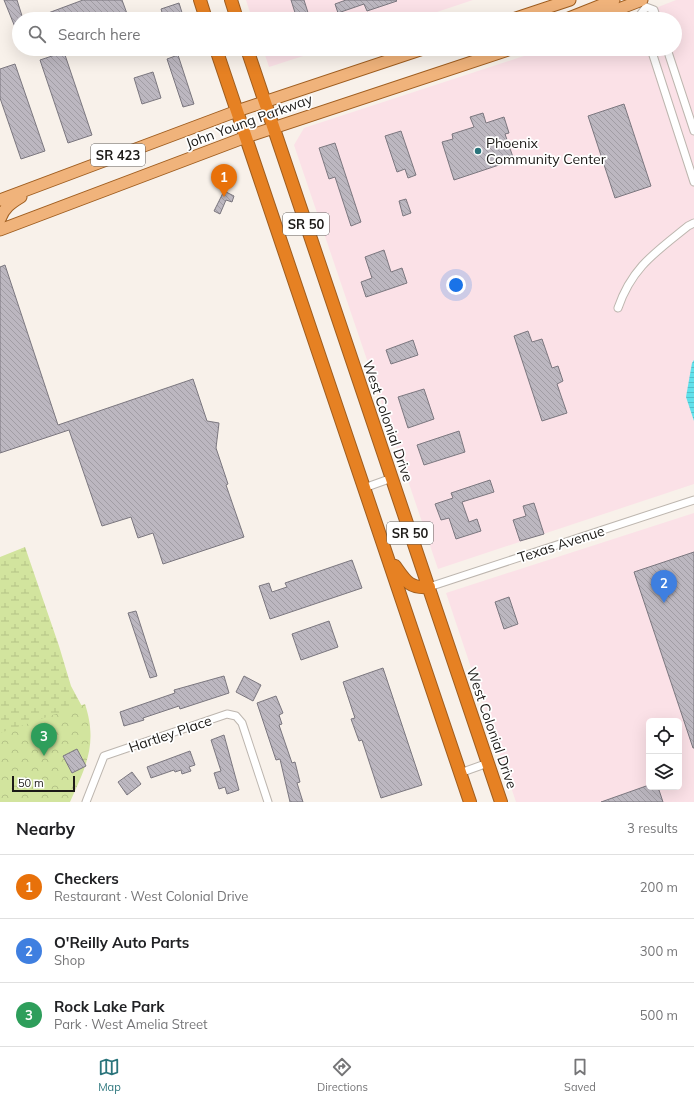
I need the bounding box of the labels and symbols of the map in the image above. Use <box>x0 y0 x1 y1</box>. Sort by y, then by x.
street label: John Young Parkway <box>183 90 315 152</box>
place label: Phoenix Community Center <box>486 134 607 168</box>
road number: SR 423 <box>91 144 145 166</box>
marker: Phoenix Community Center <box>473 146 483 156</box>
pin: 1 <box>211 164 237 197</box>
road number: SR 50 <box>283 213 329 235</box>
your location <box>446 275 466 295</box>
street label: West Colonial Drive <box>359 358 417 484</box>
road number: SR 50 <box>387 522 433 544</box>
street label: Texas Avenue <box>515 522 607 566</box>
pin: 2 <box>651 570 677 603</box>
street label: West Colonial Drive <box>463 665 521 791</box>
street label: Hartley Place <box>126 711 214 757</box>
pin: 3 <box>31 723 57 756</box>
scale bar <box>12 774 75 793</box>

